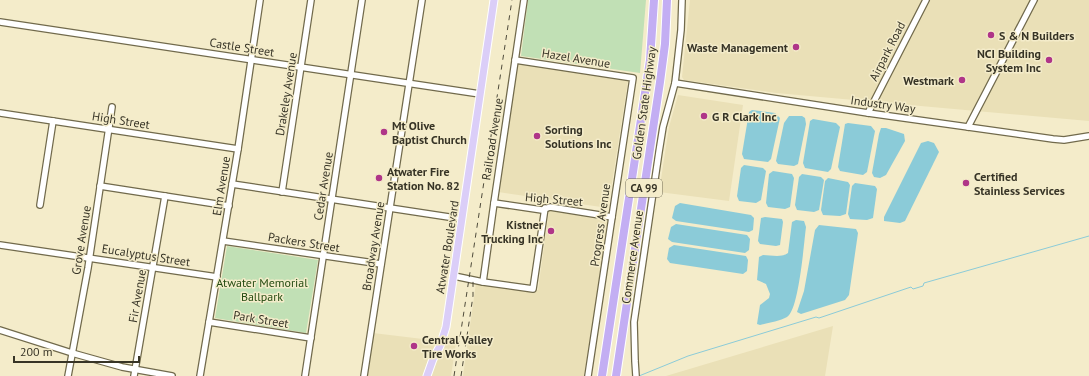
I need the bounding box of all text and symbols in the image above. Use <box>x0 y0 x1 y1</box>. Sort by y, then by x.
street label: Airpark Road <box>866 19 908 83</box>
place label: S & N Builders <box>999 28 1074 43</box>
marker: S & N Builders <box>986 30 996 40</box>
street label: Castle Street <box>209 34 275 60</box>
place label: Waste Management <box>687 40 789 55</box>
marker: Waste Management <box>791 42 801 52</box>
street label: Hazel Avenue <box>541 45 611 71</box>
street label: Golden State Highway <box>629 45 659 160</box>
place label: NCI Building System Inc <box>977 46 1041 75</box>
street label: Drakeley Avenue <box>272 51 300 137</box>
marker: NCI Building System Inc <box>1044 55 1054 65</box>
place label: Westmark <box>903 73 954 88</box>
marker: Westmark <box>957 75 967 85</box>
street label: Industry Way <box>850 92 917 116</box>
street label: Railroad Avenue <box>478 97 506 181</box>
street label: High Street <box>91 108 151 132</box>
place label: G R Clark Inc <box>712 109 777 124</box>
marker: G R Clark Inc <box>699 111 709 121</box>
place label: Mt Olive Baptist Church <box>392 118 467 147</box>
place label: Sorting Solutions Inc <box>545 122 611 151</box>
marker: Mt Olive Baptist Church <box>379 127 389 137</box>
marker: Sorting Solutions Inc <box>532 131 542 141</box>
street label: Cedar Avenue <box>310 151 336 221</box>
street label: Elm Avenue <box>209 155 233 217</box>
place label: Atwater Fire Station No. 82 <box>387 164 460 193</box>
place label: Certified Stainless Services <box>974 169 1065 198</box>
marker: Atwater Fire Station No. 82 <box>374 173 384 183</box>
marker: Certified Stainless Services <box>961 178 971 188</box>
road number: CA 99 <box>626 179 662 197</box>
street label: Progress Avenue <box>587 182 613 268</box>
street label: High Street <box>524 189 584 209</box>
street label: Atwater Boulevard <box>432 199 462 295</box>
street label: Broadway Avenue <box>359 200 387 292</box>
street label: Grove Avenue <box>68 204 94 276</box>
street label: Commerce Avenue <box>618 209 646 305</box>
place label: Kistner Trucking Inc <box>481 217 544 246</box>
marker: Kistner Trucking Inc <box>546 226 556 236</box>
street label: Packers Street <box>267 229 341 255</box>
street label: Eucalyptus Street <box>101 241 191 269</box>
street label: Fir Avenue <box>125 268 149 324</box>
park label: Atwater Memorial Ballpark <box>216 275 308 304</box>
street label: Park Street <box>232 307 290 331</box>
place label: Central Valley Tire Works <box>422 332 493 361</box>
scale bar <box>14 338 139 364</box>
marker: Central Valley Tire Works <box>409 341 419 351</box>
text: 200 m <box>20 344 53 359</box>

